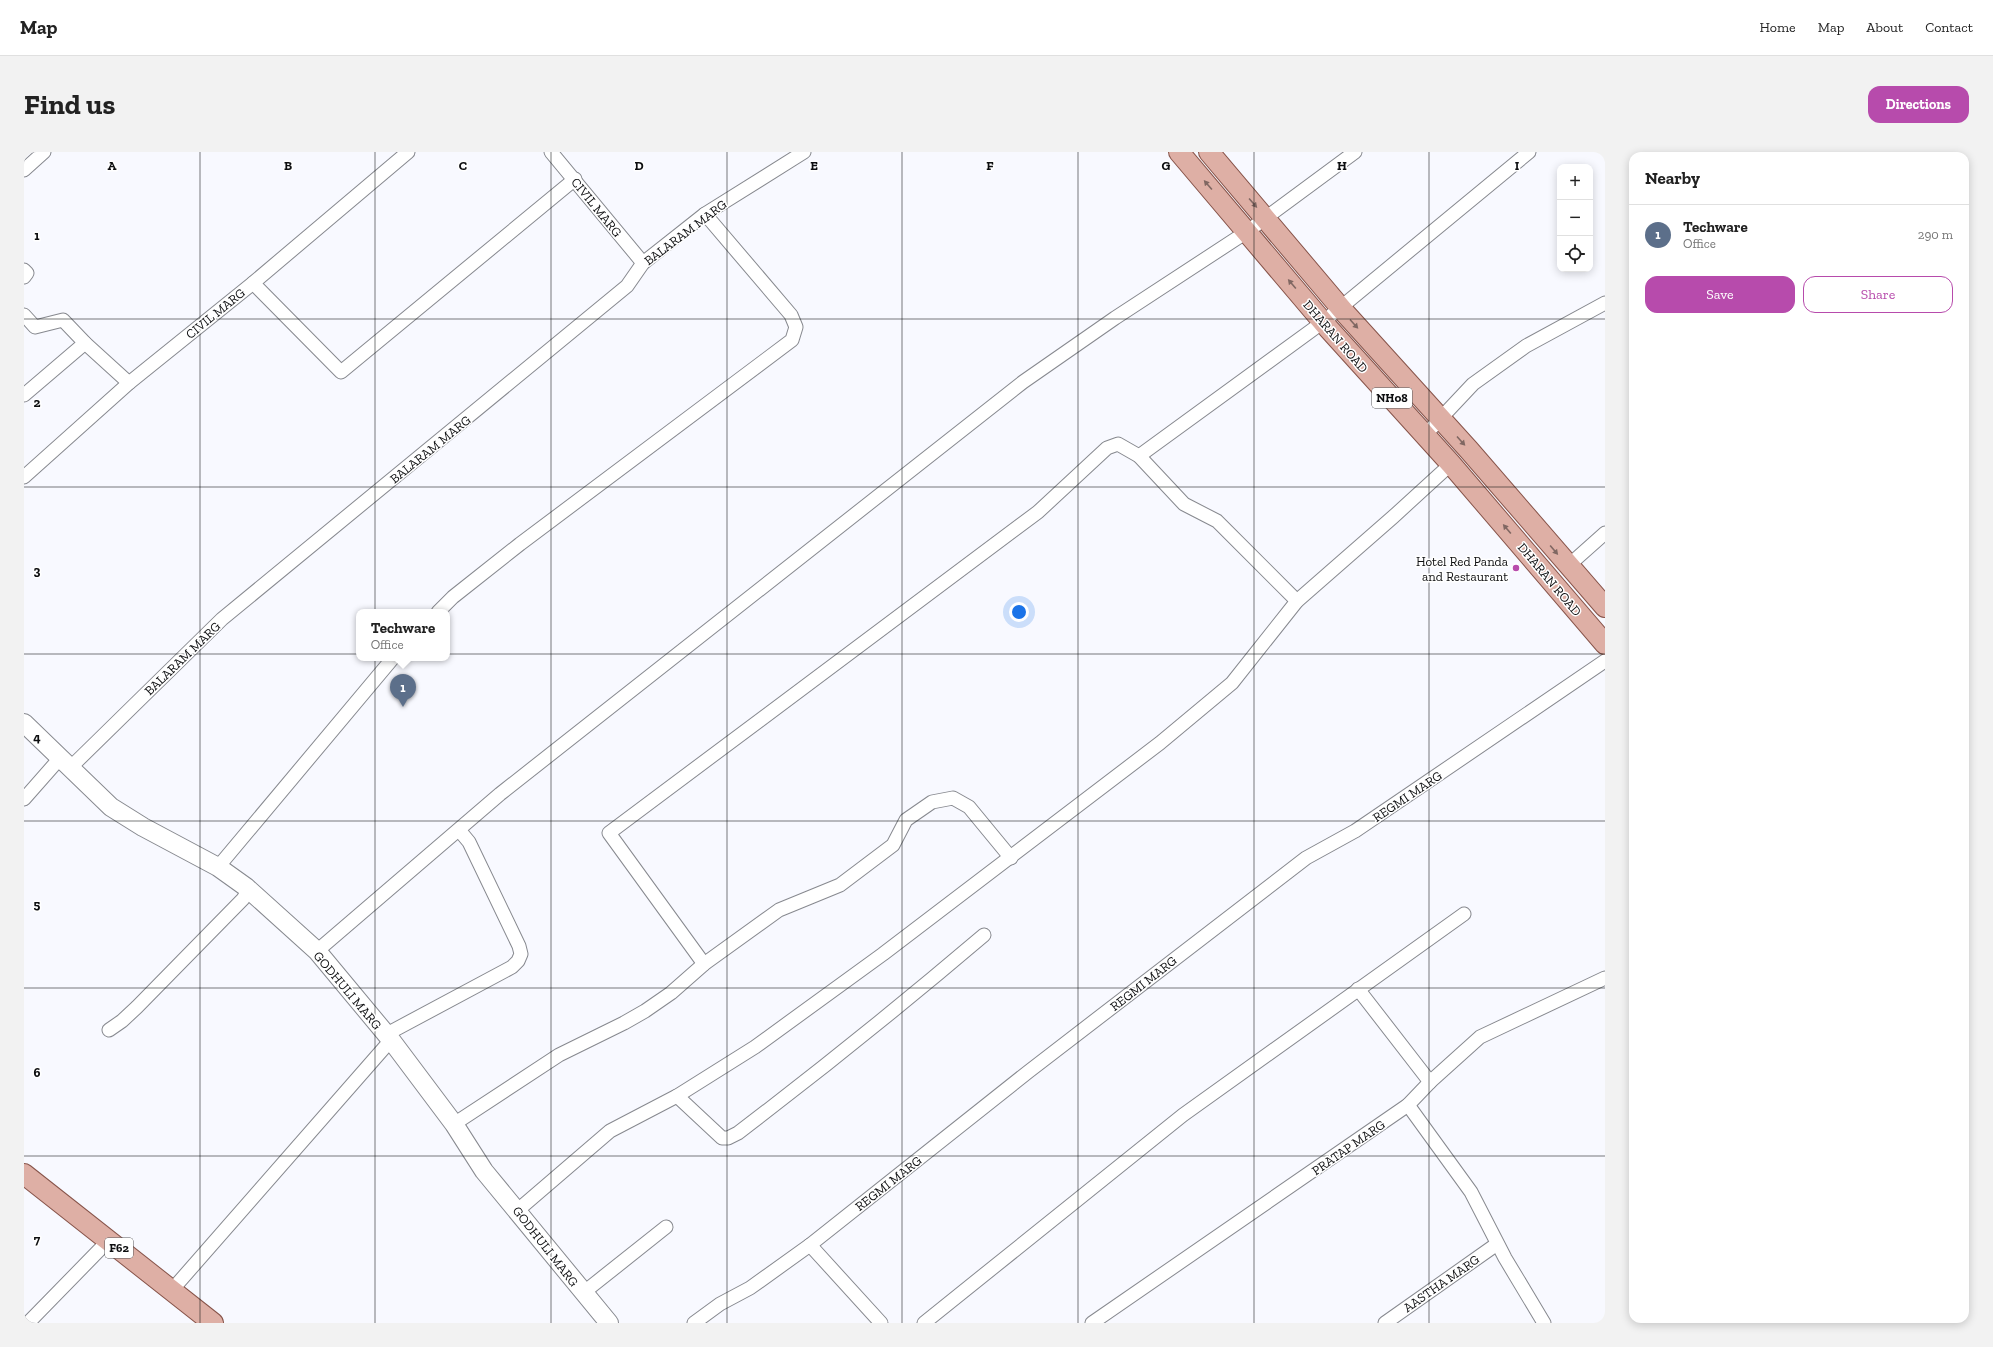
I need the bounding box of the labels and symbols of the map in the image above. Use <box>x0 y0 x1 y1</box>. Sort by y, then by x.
text: A <box>108 158 117 173</box>
text: B <box>284 158 292 173</box>
text: C <box>459 158 467 173</box>
text: D <box>634 158 644 173</box>
text: E <box>810 158 818 173</box>
text: F <box>986 158 994 173</box>
text: G <box>1162 158 1171 173</box>
text: H <box>1337 158 1347 173</box>
text: I <box>1515 158 1520 173</box>
street label: CIVIL MARG <box>568 175 625 240</box>
one-way arrow <box>1204 181 1213 190</box>
street label: BALARAM MARG <box>641 197 729 268</box>
one-way arrow <box>1248 197 1257 208</box>
text: 1 <box>34 228 40 243</box>
one-way arrow <box>1288 279 1296 290</box>
street label: CIVIL MARG <box>183 285 248 342</box>
street label: DHARAN ROAD <box>1300 297 1371 376</box>
one-way arrow <box>1350 319 1359 329</box>
road number: NH08 <box>1372 388 1412 408</box>
text: 2 <box>34 395 41 410</box>
street label: BALARAM MARG <box>387 412 474 486</box>
one-way arrow <box>1456 435 1465 446</box>
one-way arrow <box>1503 524 1512 534</box>
street label: DHARAN ROAD <box>1515 540 1585 619</box>
one-way arrow <box>1550 545 1559 555</box>
place label: Hotel Red Panda and Restaurant <box>1416 554 1509 584</box>
text: 3 <box>34 563 41 578</box>
marker: Hotel Red Panda and Restaurant <box>1511 563 1521 573</box>
your location <box>1009 602 1029 622</box>
street label: BALARAM MARG <box>141 618 223 698</box>
pin: 1 <box>390 674 416 707</box>
text: 4 <box>33 730 41 745</box>
street label: REGMI MARG <box>1370 768 1445 825</box>
text: 5 <box>34 897 41 912</box>
street label: GODHULI MARG <box>311 948 385 1032</box>
street label: REGMI MARG <box>1107 953 1179 1014</box>
text: 6 <box>34 1065 41 1080</box>
street label: PRATAP MARG <box>1309 1117 1388 1178</box>
street label: REGMI MARG <box>852 1153 924 1214</box>
street label: GODHULI MARG <box>510 1203 582 1289</box>
text: 7 <box>34 1232 41 1247</box>
road number: F62 <box>105 1238 133 1258</box>
street label: AASTHA MARG <box>1400 1252 1482 1315</box>

